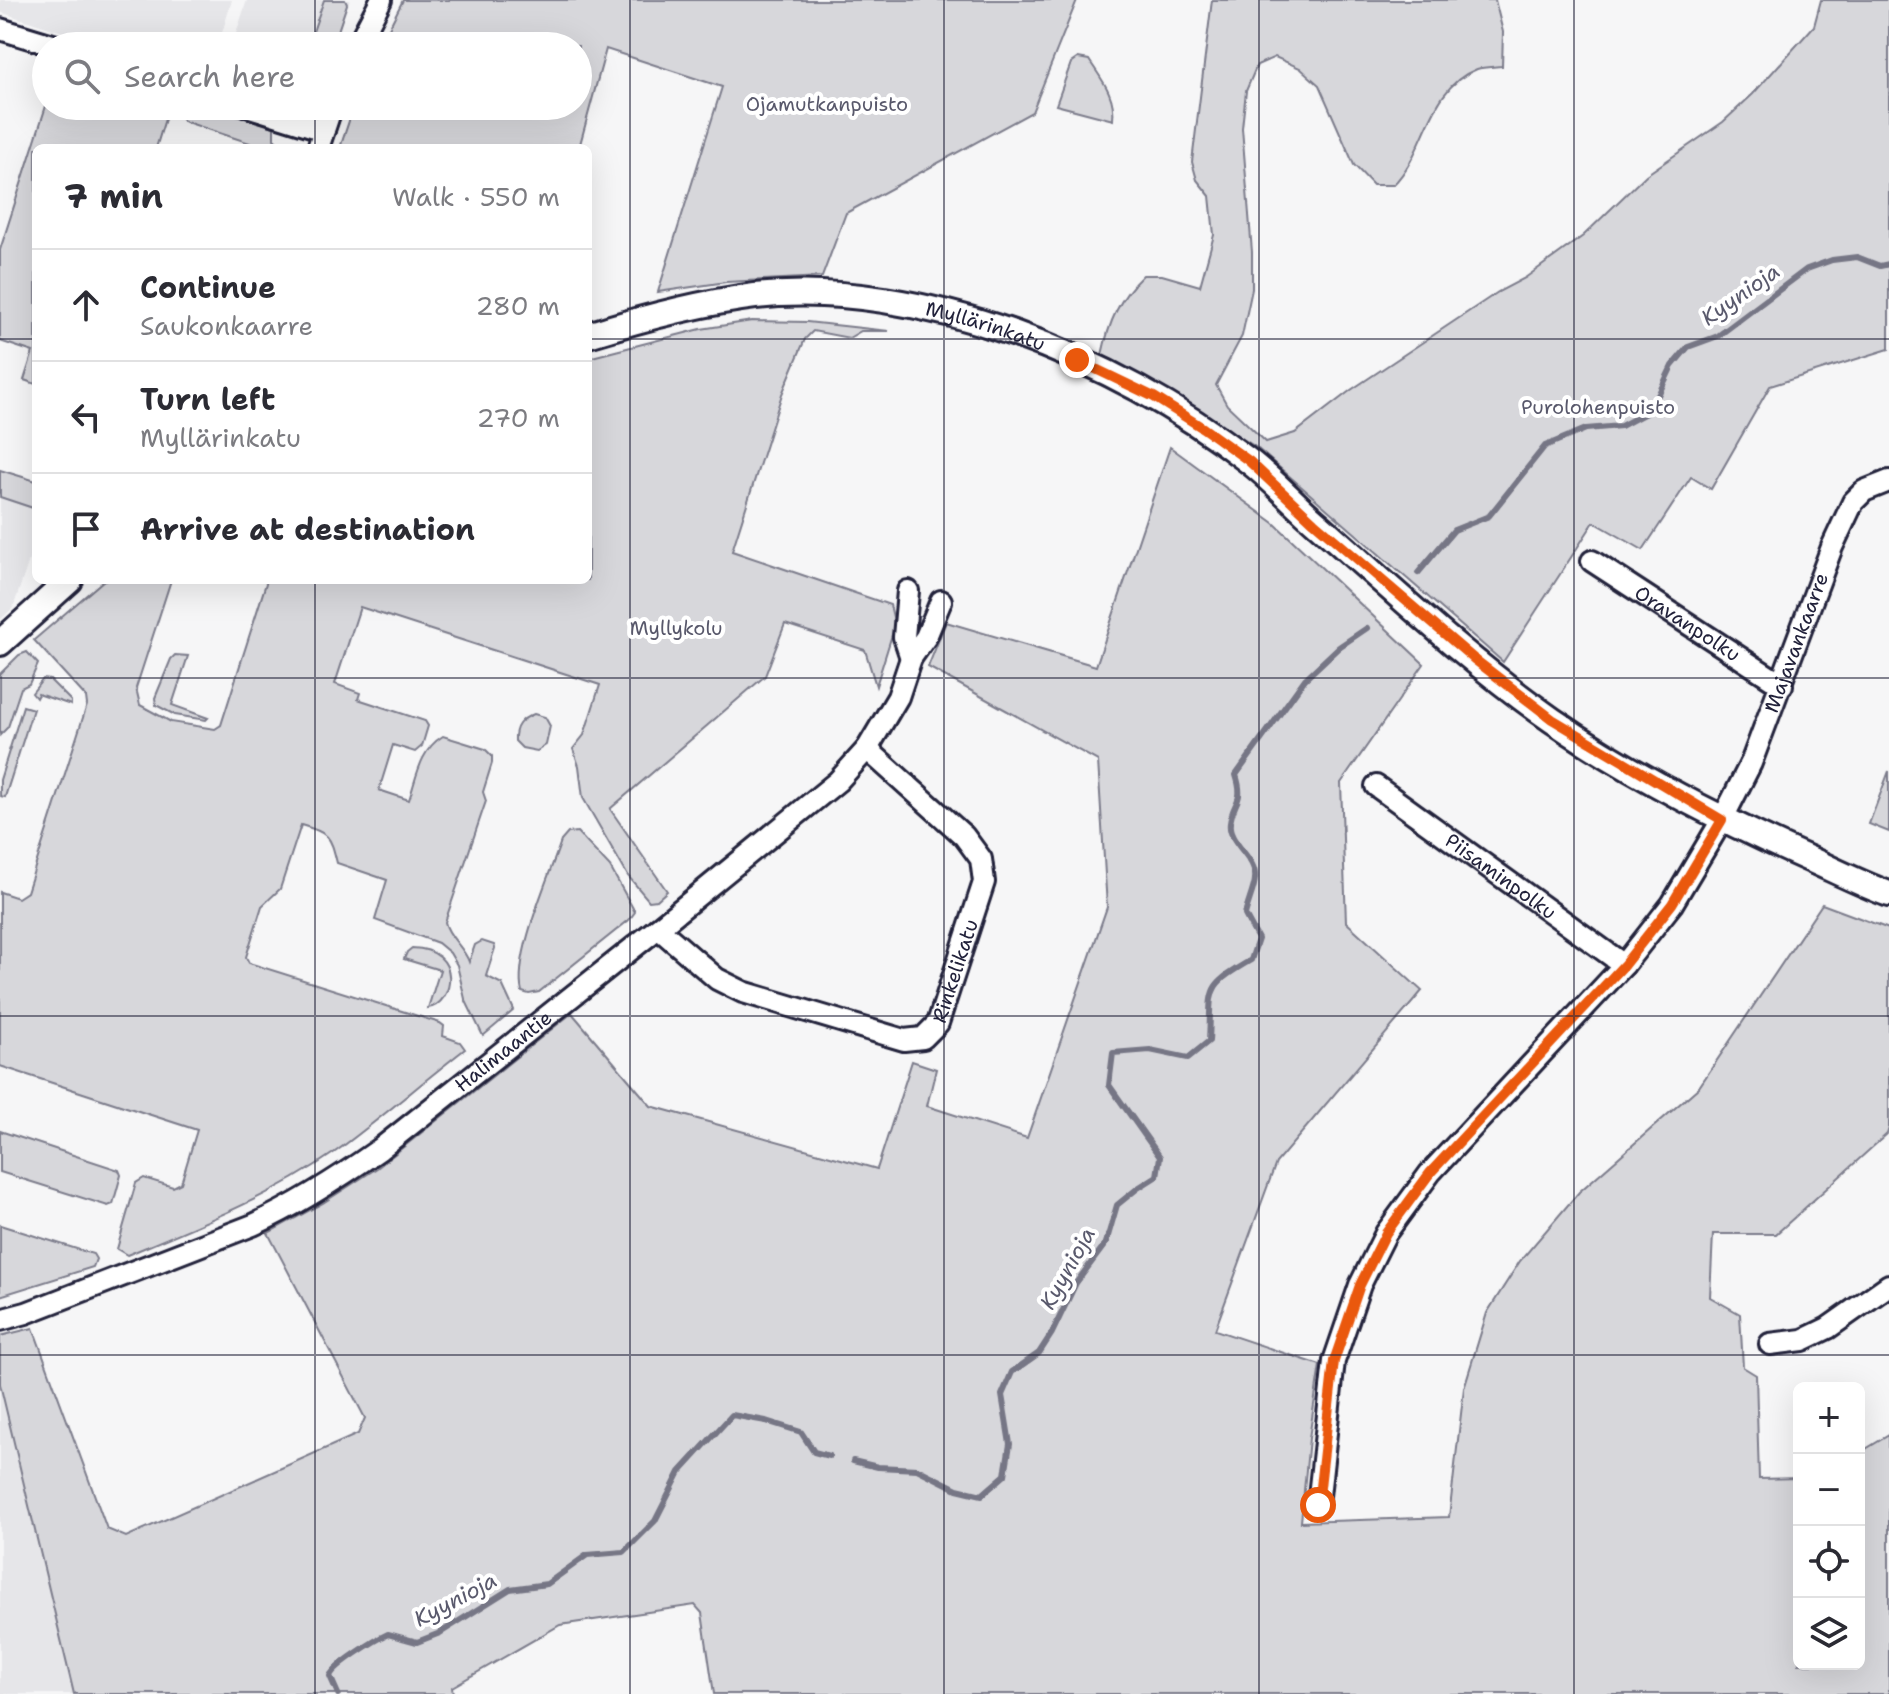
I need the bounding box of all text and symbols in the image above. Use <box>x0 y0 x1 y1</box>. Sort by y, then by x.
search box <box>32 32 592 120</box>
icon: search <box>60 54 104 98</box>
text: Search here <box>124 56 295 97</box>
park label: Ojamutkanpuisto <box>746 91 908 117</box>
text: 7 min <box>64 173 163 219</box>
text: Walk · 550 m <box>392 179 560 214</box>
water label: Kyynioja <box>1695 257 1786 332</box>
text: Continue <box>140 267 276 308</box>
icon: ahead <box>64 283 108 327</box>
text: 280 m <box>475 288 560 323</box>
street label: Myllärinkatu <box>923 295 1049 357</box>
text: Saukonkaarre <box>140 308 313 343</box>
route end <box>1059 342 1095 378</box>
text: Turn left <box>140 379 275 420</box>
park label: Purolohenpuisto <box>1521 394 1675 420</box>
icon: left <box>64 395 108 439</box>
text: 270 m <box>477 400 560 435</box>
text: Myllärinkatu <box>140 420 301 455</box>
icon: arrive <box>64 507 108 551</box>
text: Arrive at destination <box>140 509 475 550</box>
street label: Majavankaarre <box>1758 569 1834 716</box>
street label: Oravanpolku <box>1630 579 1745 667</box>
park label: Myllykolu <box>629 615 723 641</box>
street label: Piisaminpolku <box>1440 827 1562 925</box>
street label: Rinkelikatu <box>926 916 984 1026</box>
street label: Halimaantie <box>449 1004 557 1098</box>
water label: Kyynioja <box>1033 1222 1102 1315</box>
map controls <box>1793 1382 1865 1670</box>
button: + <box>1793 1382 1865 1454</box>
button: − <box>1793 1454 1865 1526</box>
route start <box>1300 1487 1336 1523</box>
button: locate <box>1793 1526 1865 1598</box>
water label: Kyynioja <box>409 1565 502 1633</box>
button: layers <box>1793 1598 1865 1670</box>

